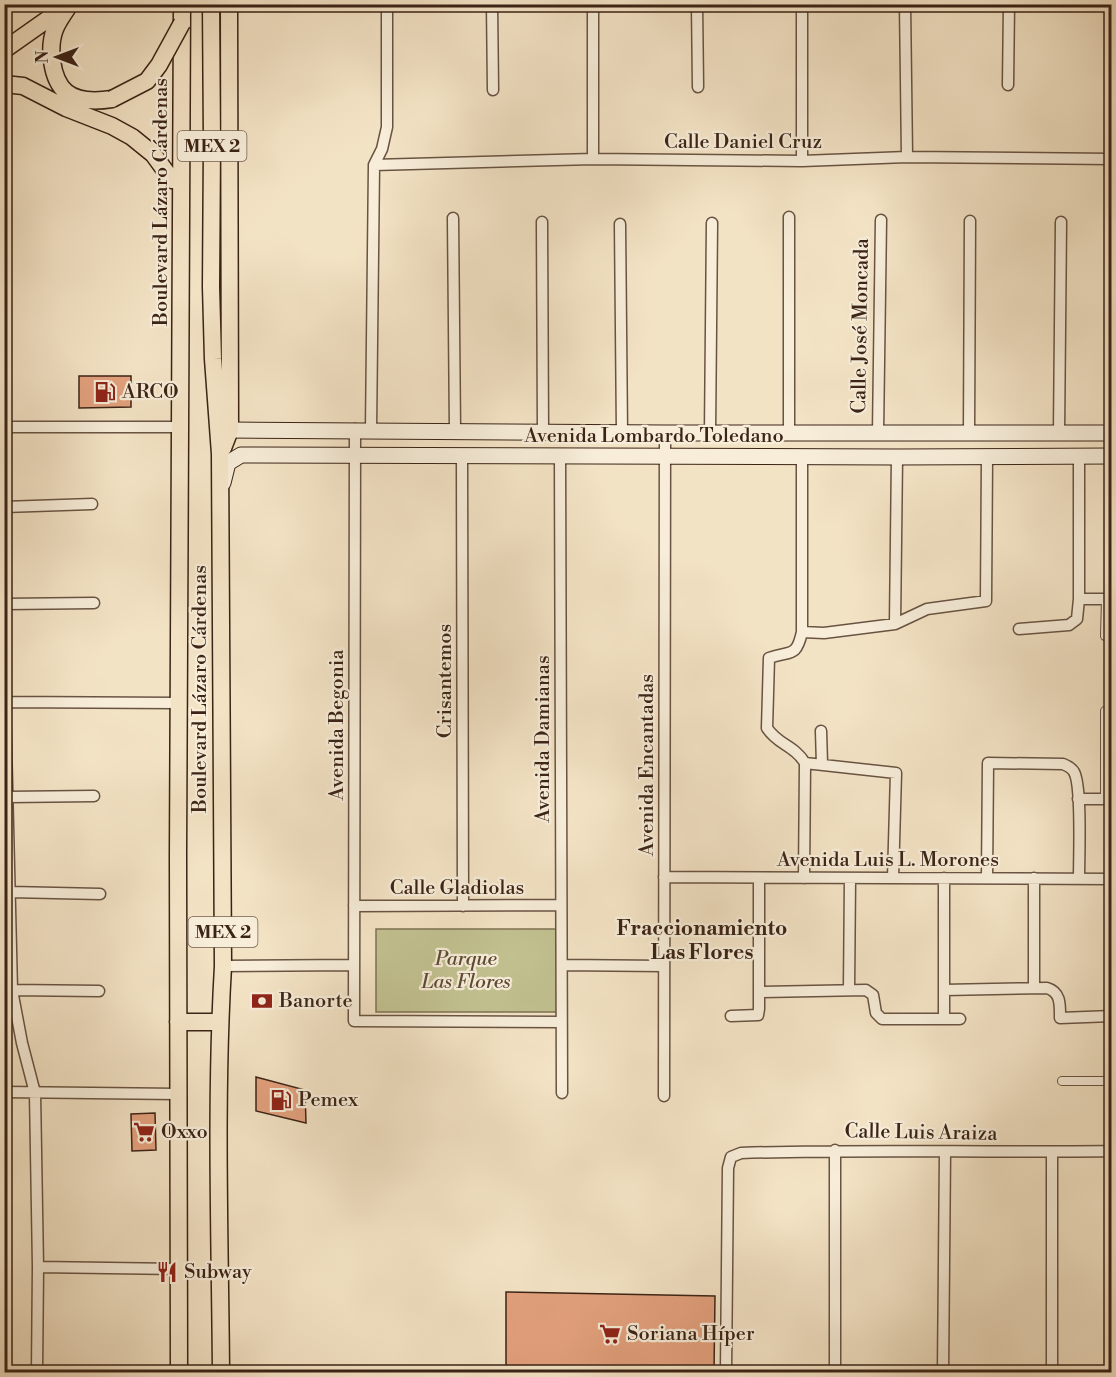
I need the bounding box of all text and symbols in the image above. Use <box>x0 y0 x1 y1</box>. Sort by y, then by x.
north arrow <box>27 27 87 87</box>
text: N <box>33 50 53 63</box>
street label: Boulevard Lázaro Cárdenas <box>149 78 174 327</box>
street label: Calle Daniel Cruz <box>664 130 822 155</box>
road number: MEX 2 <box>178 131 246 161</box>
street label: Calle José Moncada <box>847 237 875 414</box>
fuel station icon: ARCO <box>93 380 117 404</box>
place label: ARCO <box>121 380 179 405</box>
street label: Avenida Lombardo Toledano <box>523 424 784 449</box>
street label: Boulevard Lázaro Cárdenas <box>188 565 213 814</box>
street label: Crisantemos <box>433 624 458 738</box>
street label: Avenida Begonia <box>325 649 350 802</box>
street label: Avenida Damianas <box>531 655 556 824</box>
street label: Avenida Encantadas <box>635 674 660 857</box>
street label: Avenida Luis L. Morones <box>776 848 999 873</box>
street label: Calle Gladiolas <box>390 876 524 901</box>
district label: Fraccionamiento Las Flores <box>617 916 787 966</box>
road number: MEX 2 <box>188 917 258 947</box>
park label: Parque Las Flores <box>420 947 511 995</box>
bank icon: Banorte <box>250 989 274 1013</box>
place label: Banorte <box>278 989 353 1014</box>
fuel station icon: Pemex <box>269 1088 293 1112</box>
place label: Pemex <box>298 1088 359 1113</box>
street label: Calle Luis Araiza <box>844 1119 998 1147</box>
supermarket icon: Oxxo <box>132 1120 156 1144</box>
place label: Oxxo <box>161 1120 208 1145</box>
restaurant icon: Subway <box>155 1260 179 1284</box>
place label: Subway <box>184 1260 252 1285</box>
supermarket icon: Soriana Híper <box>598 1322 622 1346</box>
place label: Soriana Híper <box>627 1322 755 1347</box>

